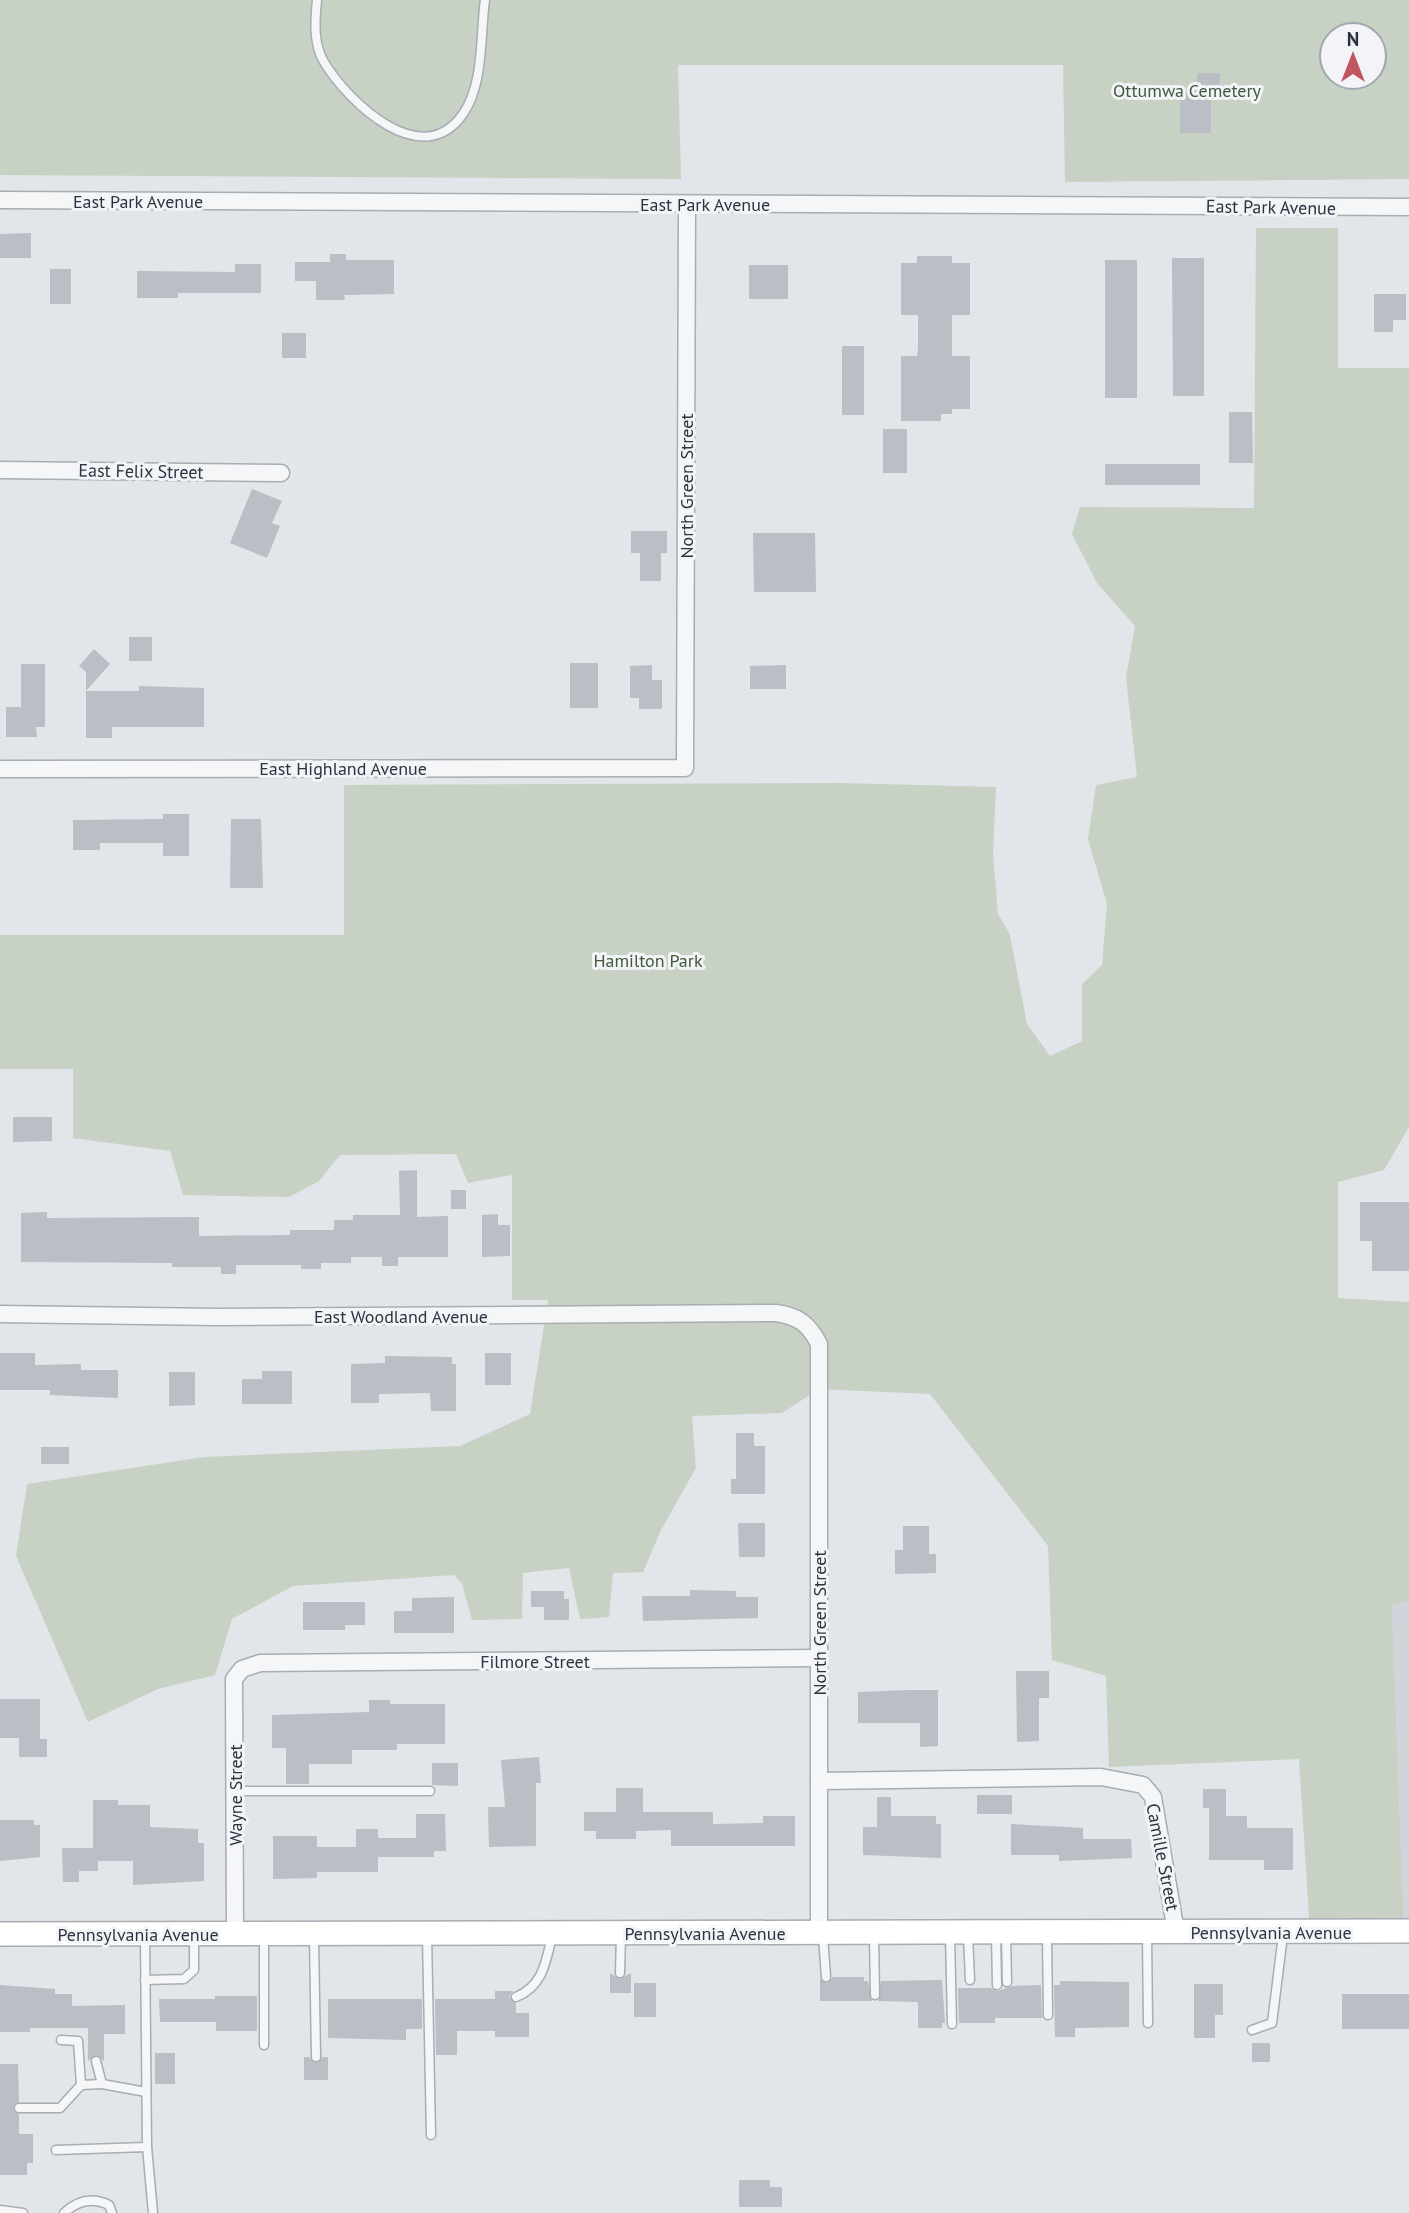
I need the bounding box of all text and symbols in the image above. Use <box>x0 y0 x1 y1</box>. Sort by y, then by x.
north arrow <box>1318 21 1388 91</box>
text: N <box>1347 27 1359 51</box>
park label: Ottumwa Cemetery <box>1113 79 1262 102</box>
street label: East Park Avenue <box>73 190 203 213</box>
street label: East Park Avenue <box>640 193 770 216</box>
street label: East Park Avenue <box>1206 194 1336 220</box>
street label: North Green Street <box>675 413 698 559</box>
street label: East Felix Street <box>78 458 204 484</box>
street label: East Highland Avenue <box>259 757 427 780</box>
park label: Hamilton Park <box>593 949 703 972</box>
street label: East Woodland Avenue <box>314 1305 488 1328</box>
street label: North Green Street <box>808 1550 831 1696</box>
street label: Filmore Street <box>480 1650 590 1673</box>
street label: Wayne Street <box>224 1744 247 1846</box>
street label: Camille Street <box>1141 1801 1185 1913</box>
street label: Pennsylvania Avenue <box>1190 1921 1352 1944</box>
street label: Pennsylvania Avenue <box>624 1922 786 1945</box>
street label: Pennsylvania Avenue <box>57 1923 219 1946</box>

